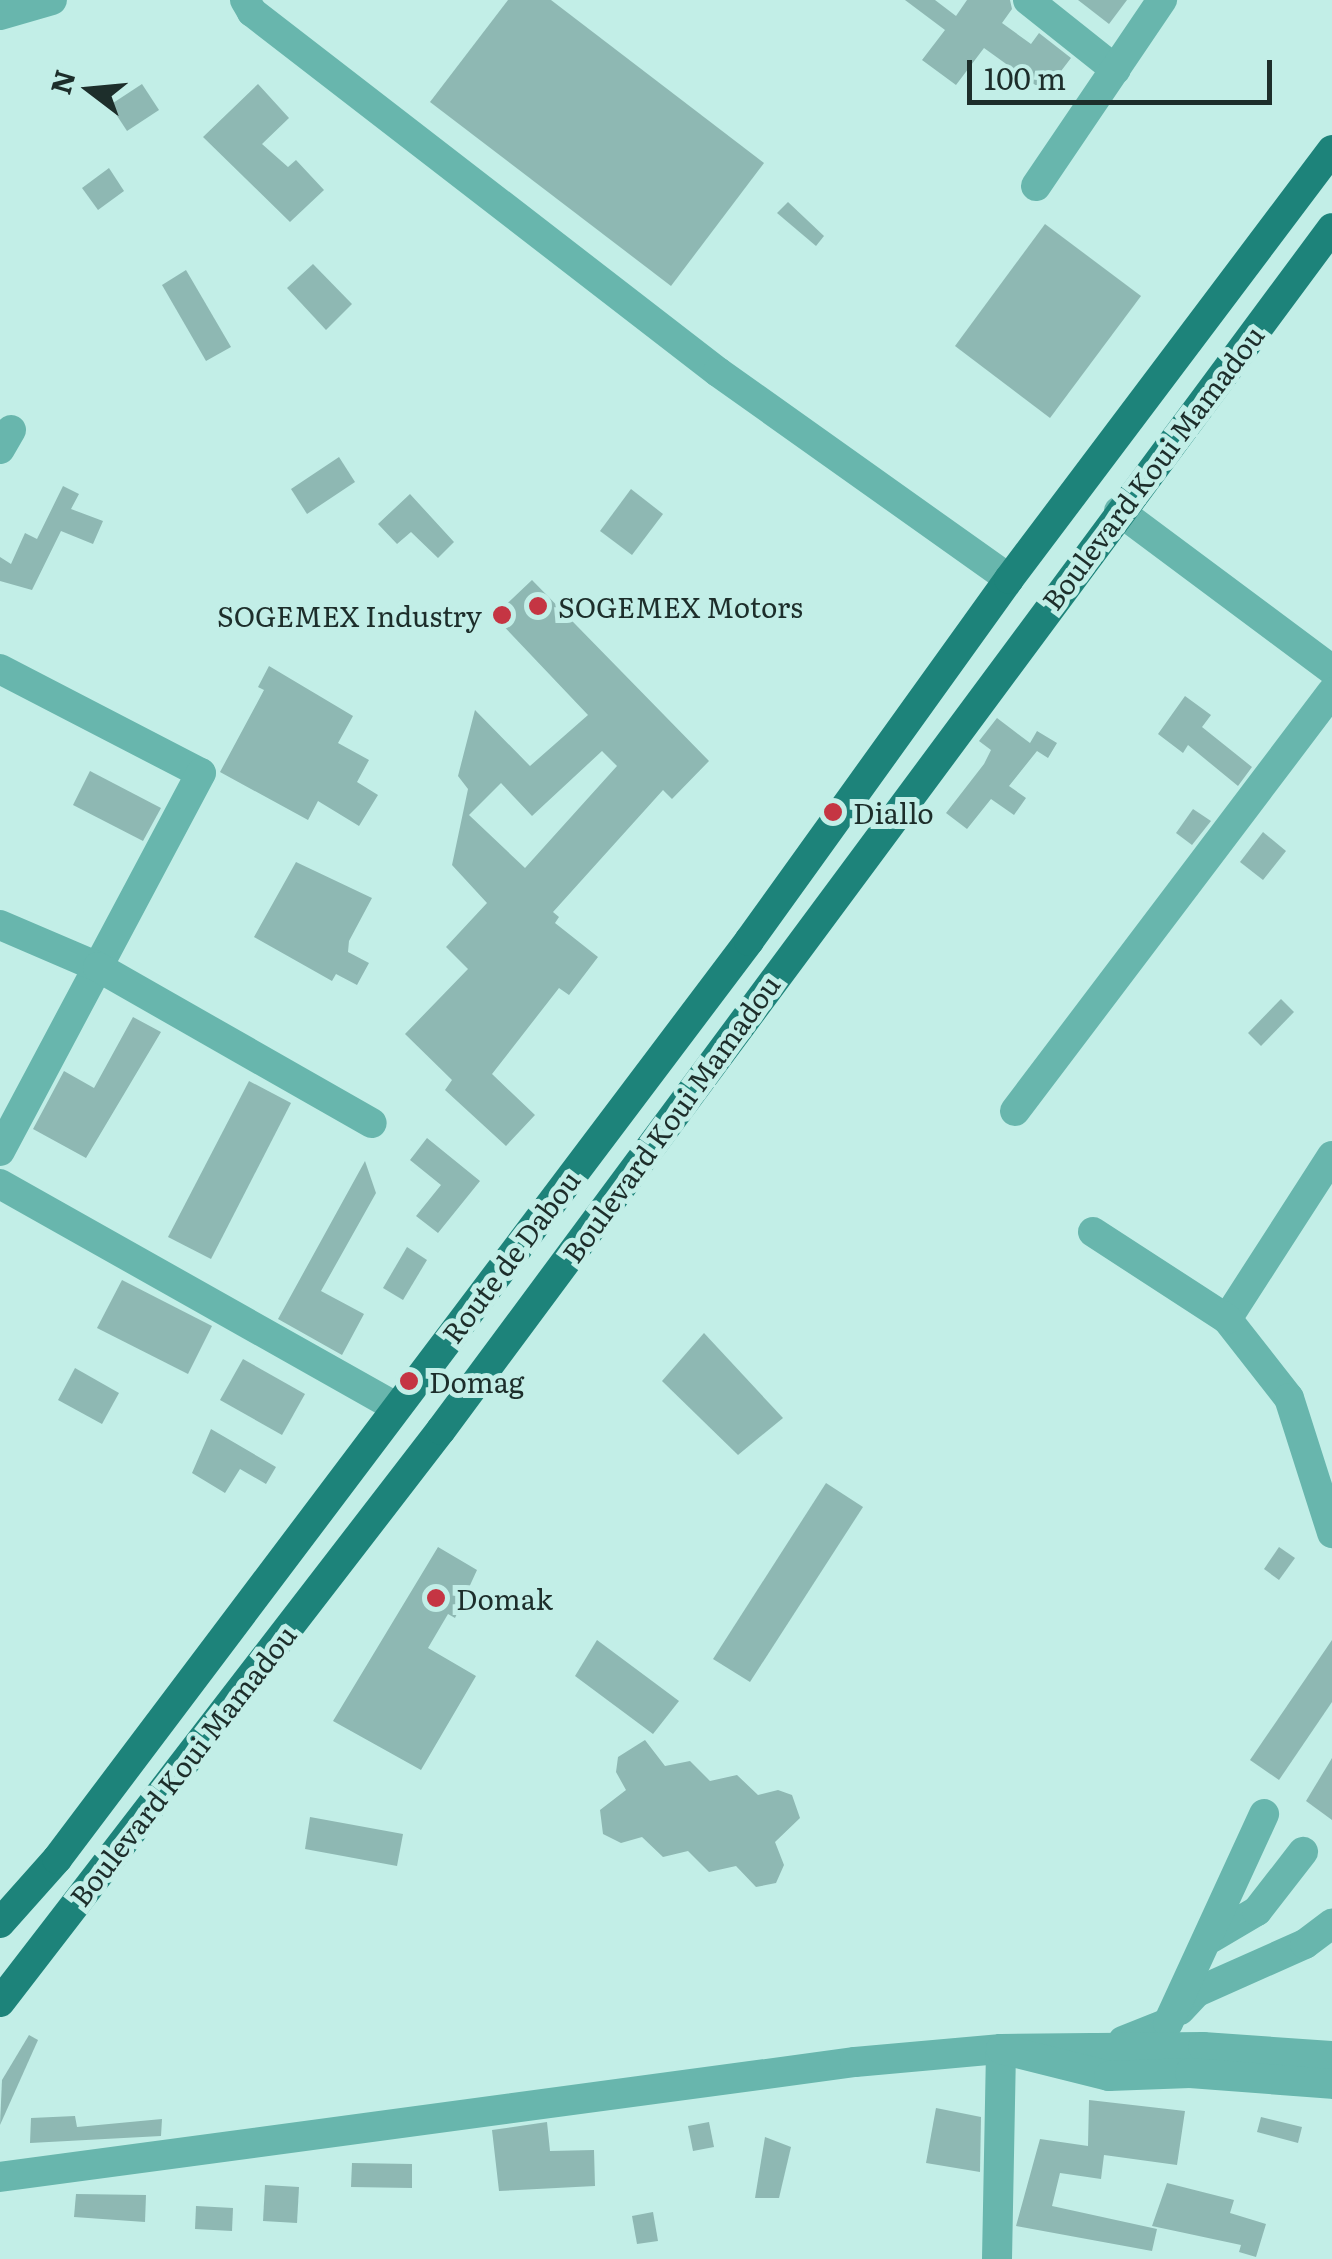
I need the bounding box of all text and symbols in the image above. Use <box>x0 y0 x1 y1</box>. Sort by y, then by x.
north arrow <box>40 40 140 140</box>
scale bar <box>972 40 1277 102</box>
text: 100 m <box>984 55 1066 99</box>
text: N <box>38 65 85 99</box>
street label: Boulevard Koui Mamadou <box>1034 318 1270 616</box>
place label: SOGEMEX Motors <box>558 589 803 623</box>
marker: SOGEMEX Motors <box>527 595 549 617</box>
place label: SOGEMEX Industry <box>217 598 482 632</box>
marker: SOGEMEX Industry <box>491 604 513 626</box>
place label: Diallo <box>853 795 934 829</box>
marker: Diallo <box>822 801 844 823</box>
street label: Boulevard Koui Mamadou <box>554 968 786 1268</box>
street label: Route de Dabou <box>434 1163 586 1349</box>
place label: Domag <box>429 1364 524 1398</box>
marker: Domag <box>398 1370 420 1392</box>
place label: Domak <box>456 1581 553 1615</box>
marker: Domak <box>425 1587 447 1609</box>
street label: Boulevard Koui Mamadou <box>62 1618 302 1912</box>

